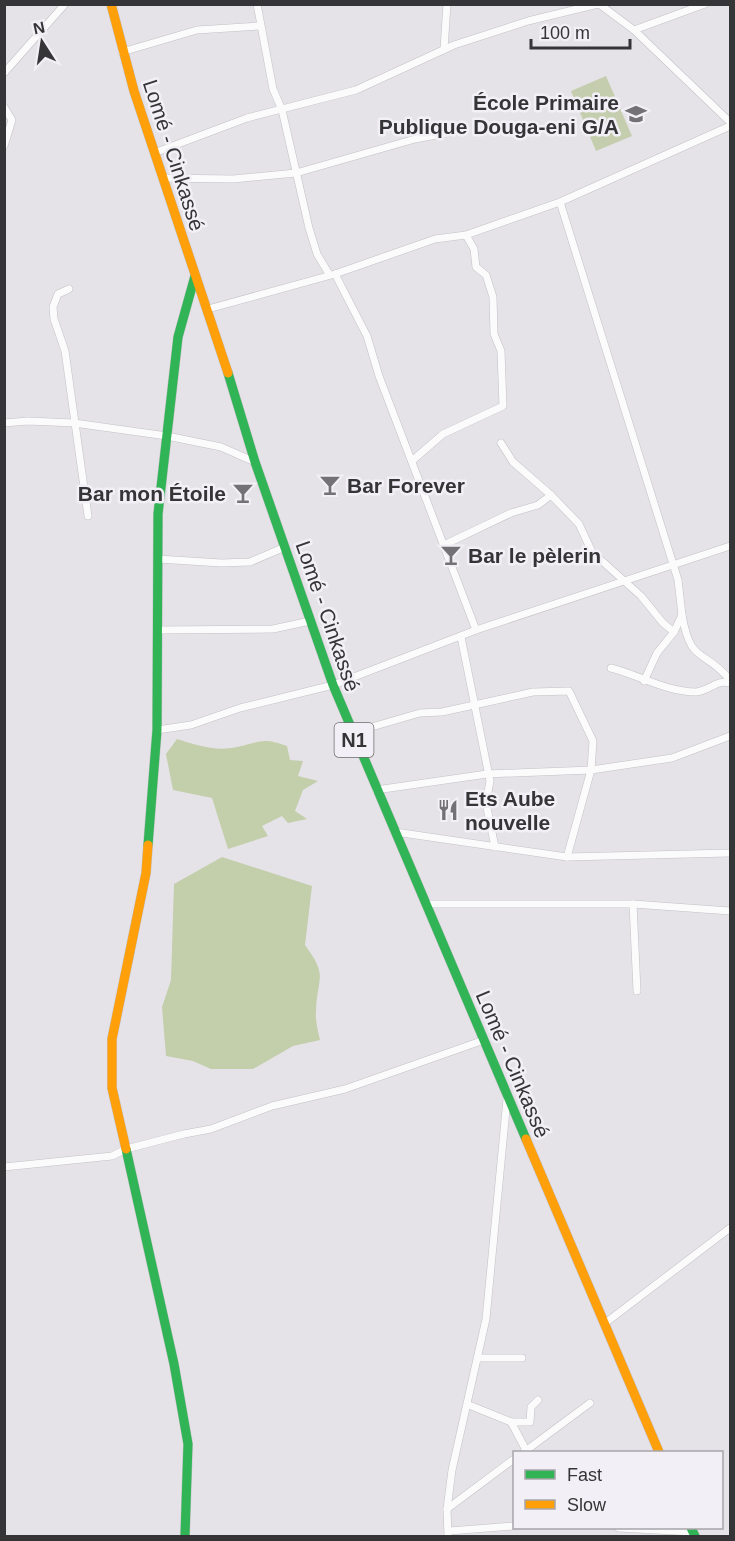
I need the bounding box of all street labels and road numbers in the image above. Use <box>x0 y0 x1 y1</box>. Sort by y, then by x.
street label: Lomé - Cinkassé <box>139 77 209 233</box>
street label: Lomé - Cinkassé <box>291 538 365 694</box>
road number: N1 <box>334 723 374 757</box>
street label: Lomé - Cinkassé <box>472 987 554 1141</box>

